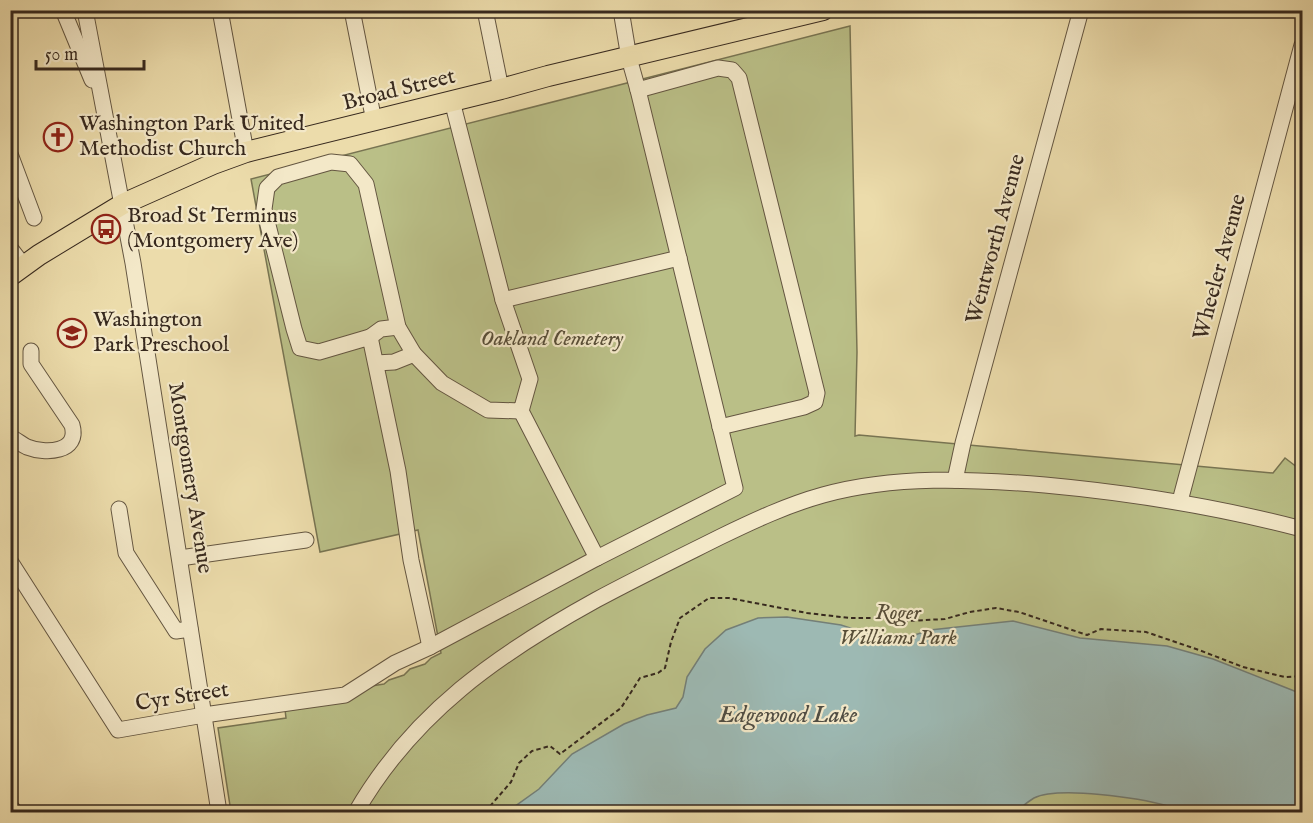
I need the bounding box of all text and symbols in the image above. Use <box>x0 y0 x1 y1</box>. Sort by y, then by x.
scale bar <box>36 33 144 71</box>
text: 50 m <box>45 44 78 67</box>
street label: Broad Street <box>340 62 459 118</box>
place label: Washington Park United Methodist Church <box>79 110 305 163</box>
church icon: Washington Park United Methodist Church <box>42 121 74 153</box>
street label: Wentworth Avenue <box>960 151 1032 327</box>
street label: Wheeler Avenue <box>1187 191 1253 343</box>
place label: Broad St Terminus (Montgomery Ave) <box>127 202 298 255</box>
bus stop icon: Broad St Terminus (Montgomery Ave) <box>90 213 122 245</box>
place label: Washington Park Preschool <box>93 306 229 359</box>
school or university icon: Washington Park Preschool <box>56 317 88 349</box>
park label: Oakland Cemetery <box>481 325 624 353</box>
street label: Montgomery Avenue <box>161 380 219 576</box>
park label: Roger Williams Park <box>839 599 957 652</box>
street label: Cyr Street <box>133 676 231 718</box>
water label: Edgewood Lake <box>718 700 857 731</box>

